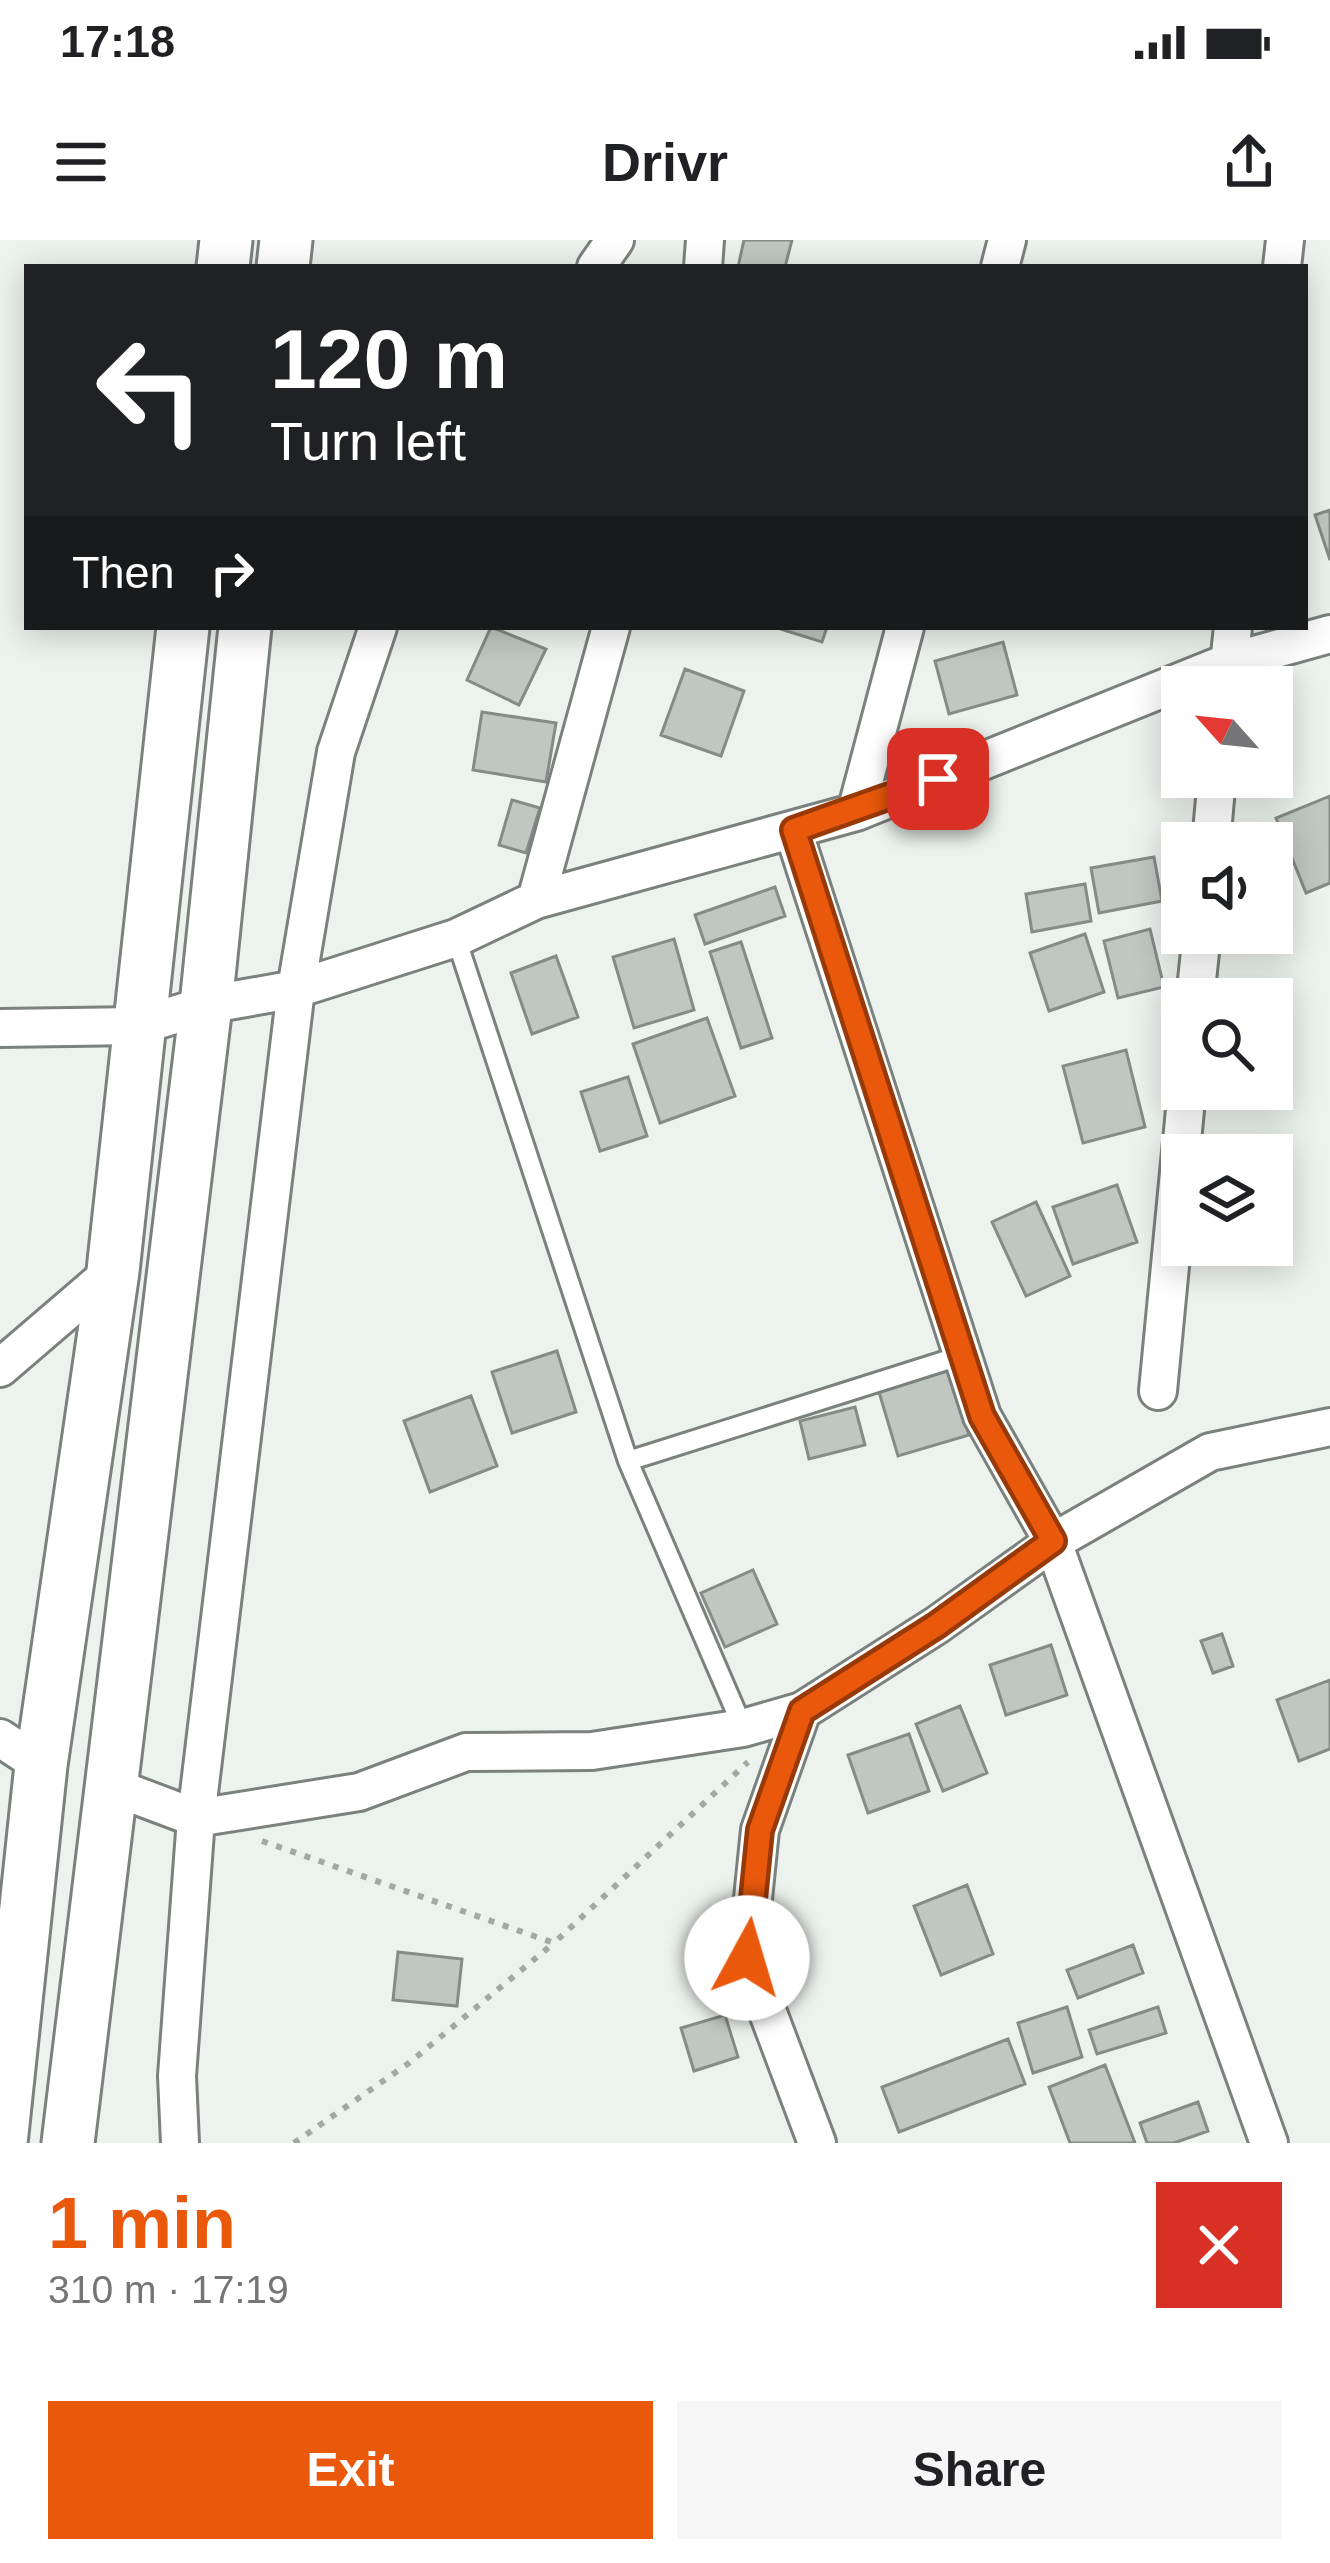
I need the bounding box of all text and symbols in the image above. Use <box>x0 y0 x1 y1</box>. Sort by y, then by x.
text: 17:18 <box>60 16 175 67</box>
icon: menu <box>48 129 114 195</box>
icon: share <box>1216 129 1282 195</box>
text: Drivr <box>602 132 728 192</box>
icon: left <box>72 312 228 468</box>
text: 120 m <box>270 312 508 406</box>
text: Turn left <box>270 411 466 471</box>
icon: right <box>199 540 265 606</box>
text: Then <box>72 547 175 598</box>
north arrow <box>1161 666 1293 798</box>
map controls <box>1161 666 1293 1266</box>
pin <box>887 728 989 830</box>
icon: arrive <box>905 746 971 812</box>
button: sound <box>1161 822 1293 954</box>
button: search <box>1161 978 1293 1110</box>
button: layers <box>1161 1134 1293 1266</box>
position arrow <box>684 1895 810 2021</box>
button: close <box>1156 2182 1282 2308</box>
text: 1 min <box>48 2183 236 2263</box>
text: 310 m · 17:19 <box>48 2268 289 2311</box>
button: Exit <box>48 2401 653 2539</box>
button: Share <box>677 2401 1282 2539</box>

